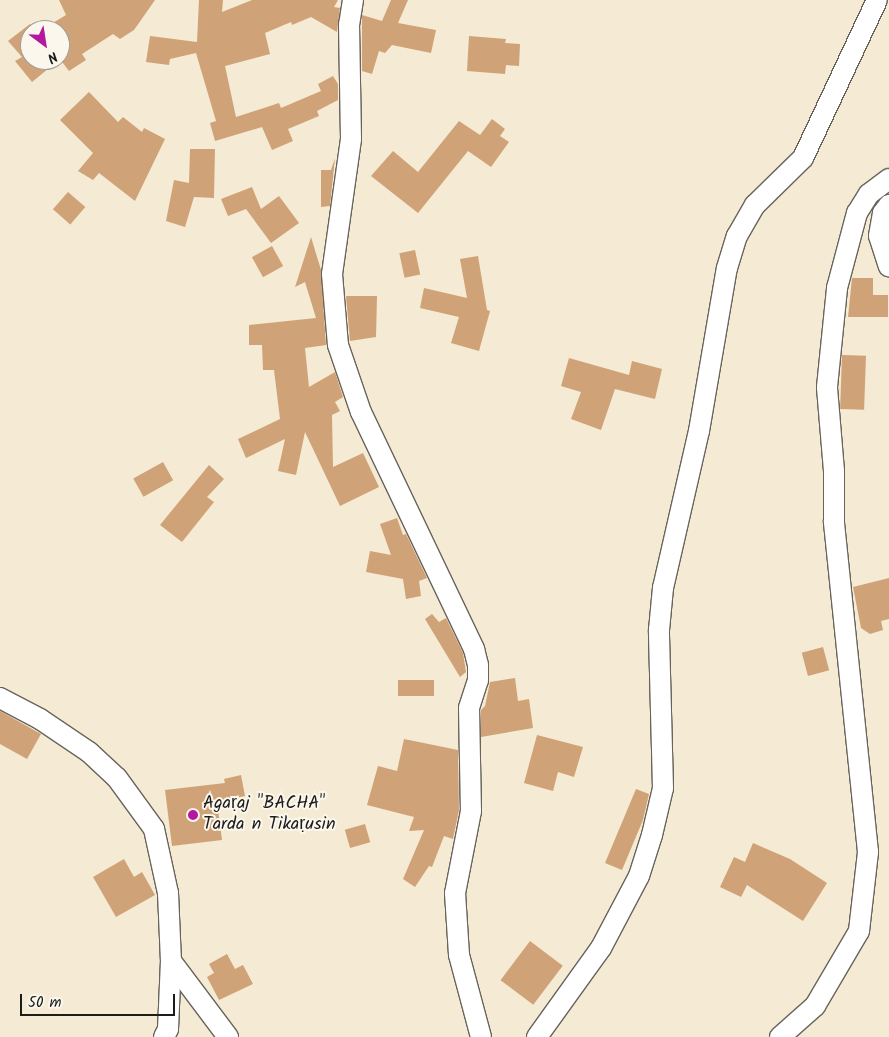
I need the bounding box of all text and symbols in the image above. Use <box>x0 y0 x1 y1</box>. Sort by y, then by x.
north arrow <box>20 20 70 70</box>
text: N <box>43 45 62 69</box>
place label: Agaṛaj "BACHA" Tarda n Tikaṛusin <box>203 794 335 836</box>
marker: Agaṛaj "BACHA" Tarda n Tikaṛusin <box>187 809 199 821</box>
scale bar <box>22 984 178 1016</box>
text: 50 m <box>28 991 62 1015</box>

